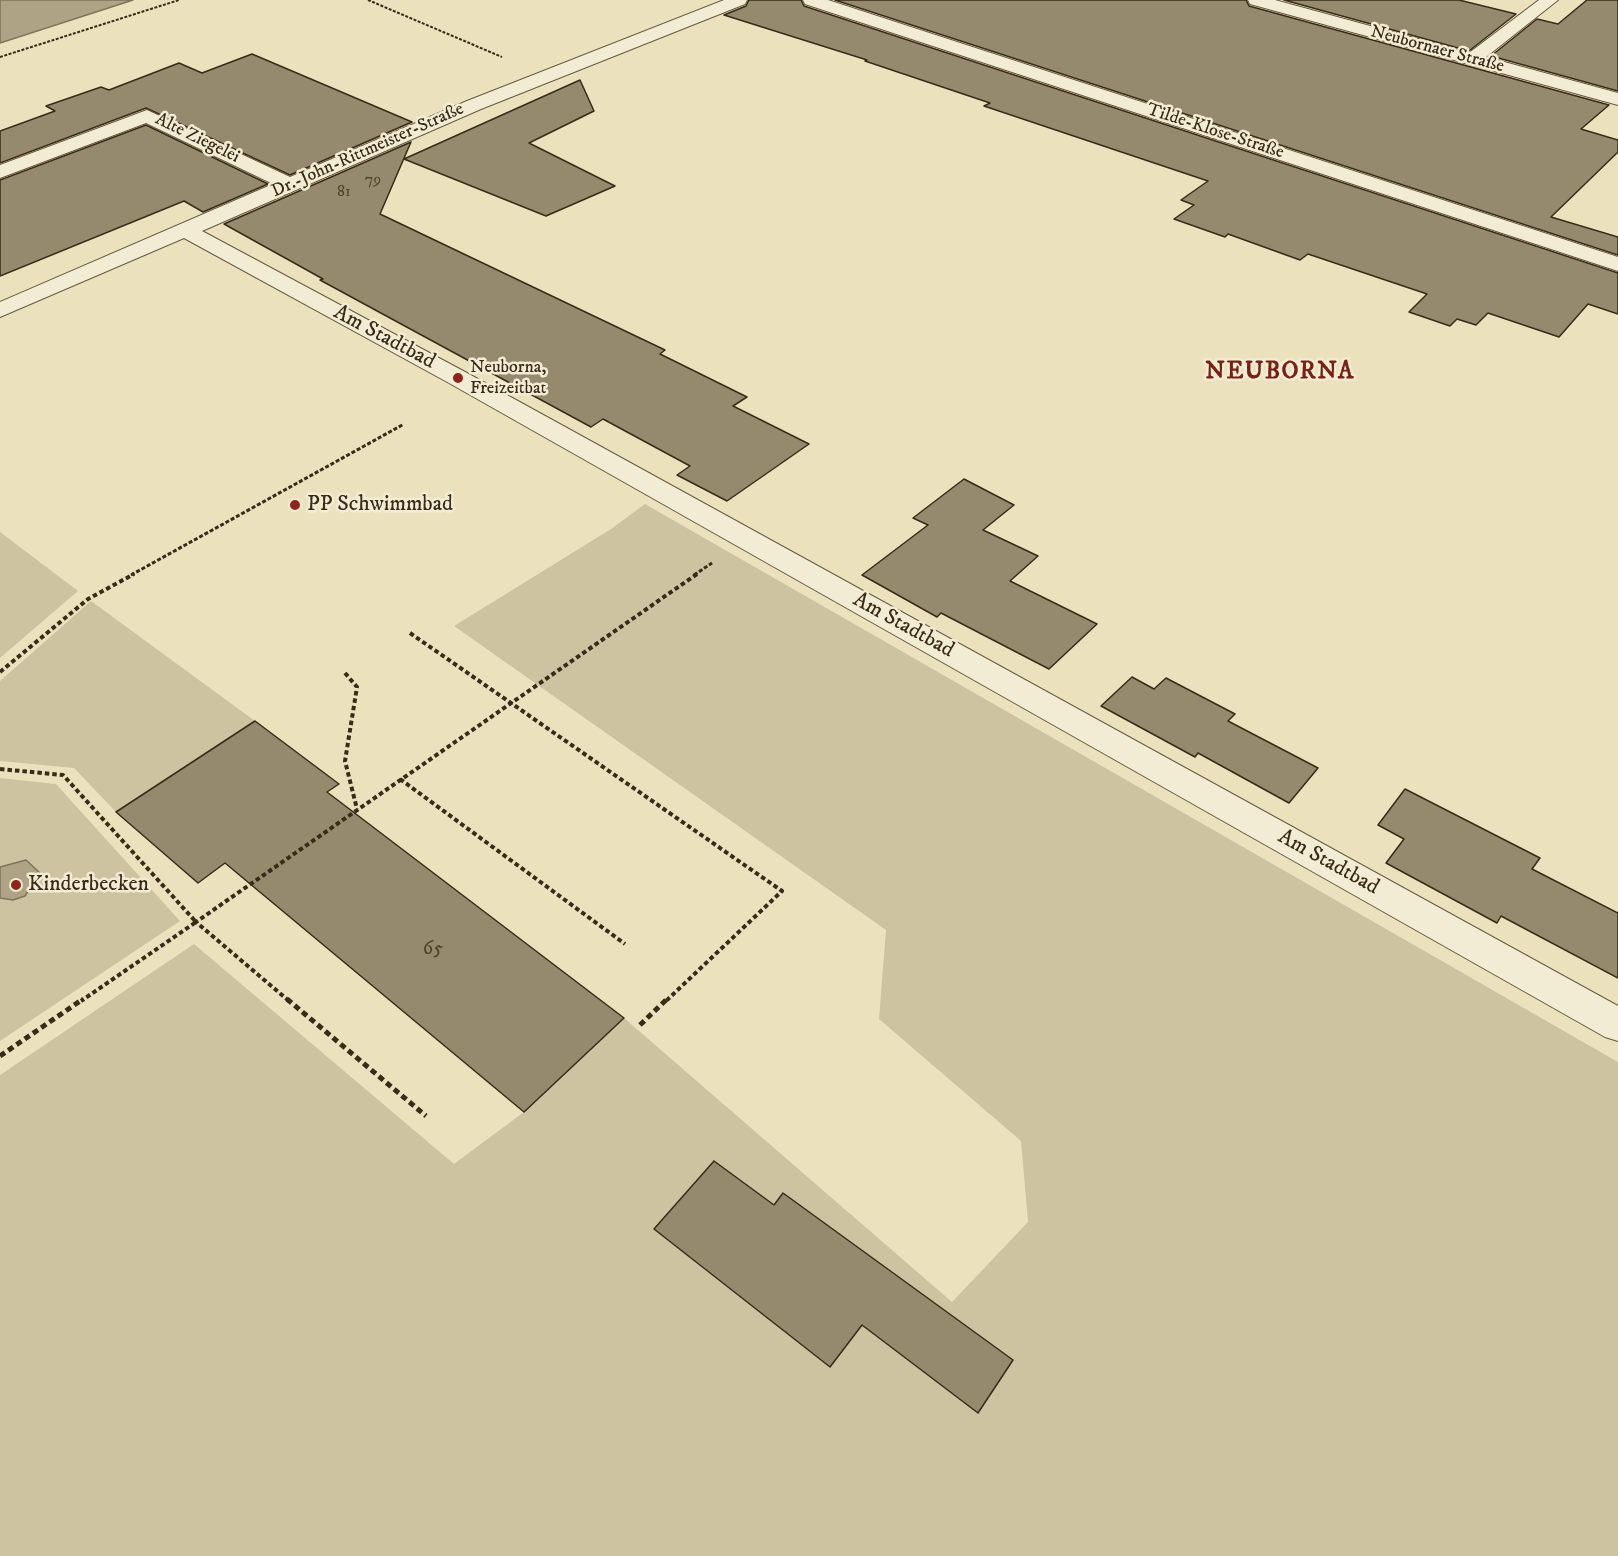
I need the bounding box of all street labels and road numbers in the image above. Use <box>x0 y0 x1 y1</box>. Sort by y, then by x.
street label: Neubornaer Straße <box>1368 22 1506 78</box>
street label: Dr.-John-Rittmeister-Straße <box>269 99 467 203</box>
street label: Tilde-Klose-Straße <box>1144 100 1286 164</box>
street label: Alte Ziegelei <box>151 109 243 169</box>
street label: Am Stadtbad <box>328 300 440 376</box>
street label: Am Stadtbad <box>848 587 958 665</box>
street label: Am Stadtbad <box>1273 824 1383 902</box>

